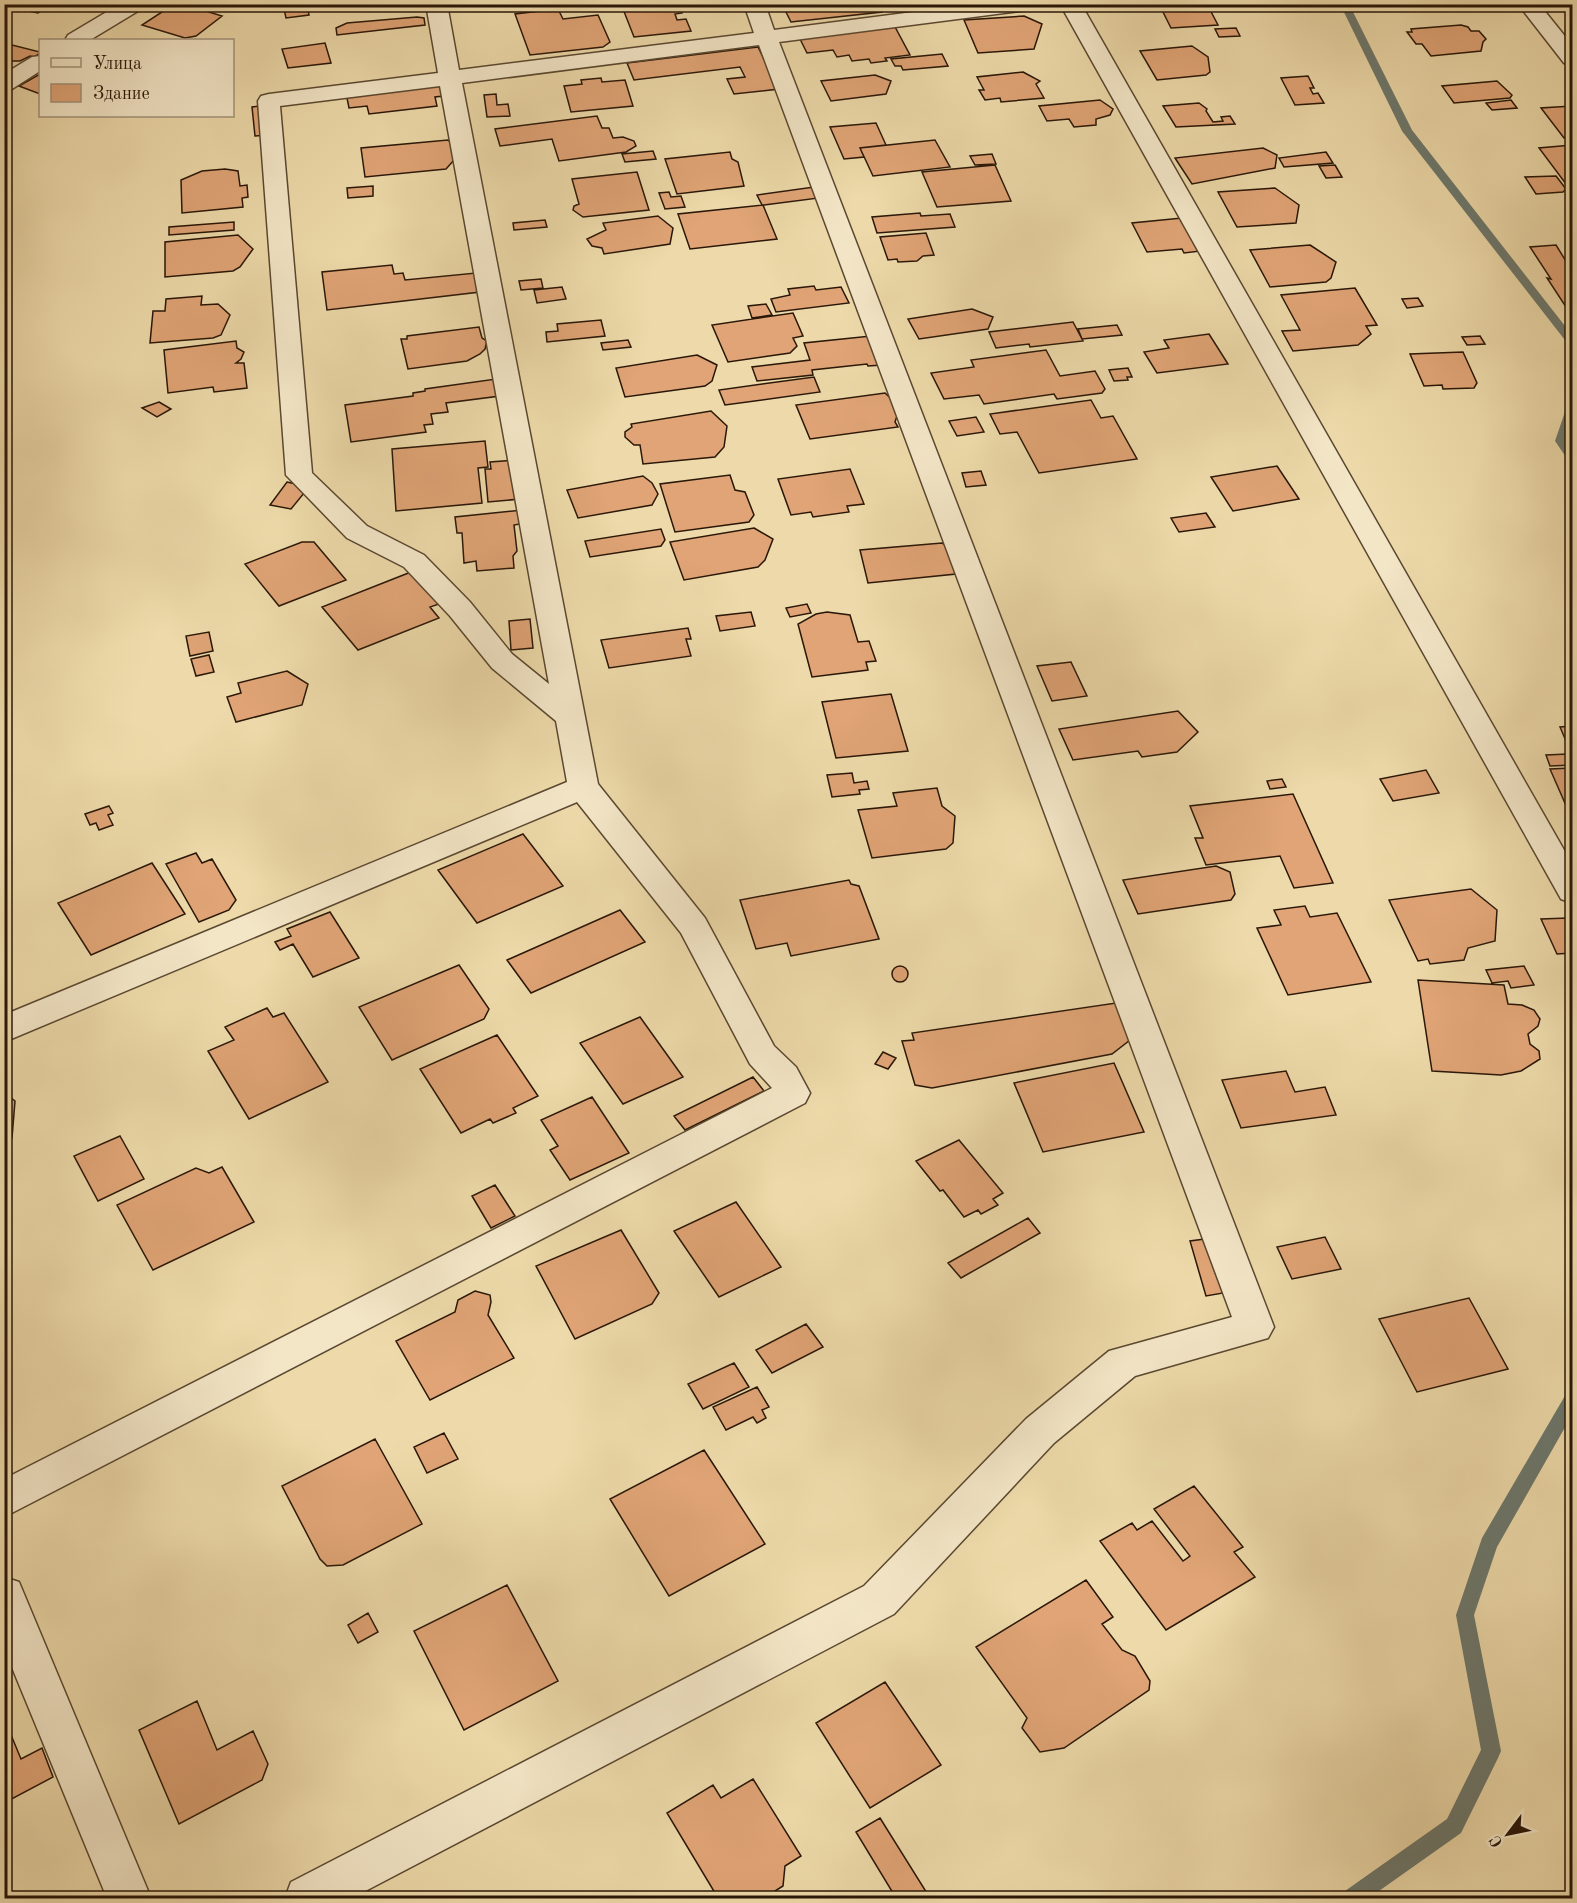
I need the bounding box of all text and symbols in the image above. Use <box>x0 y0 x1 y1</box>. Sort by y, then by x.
legend <box>39 39 234 117</box>
text: Улица <box>93 55 142 73</box>
text: Здание <box>93 85 150 103</box>
north arrow <box>1478 1804 1538 1864</box>
text: С <box>1487 1832 1507 1850</box>

